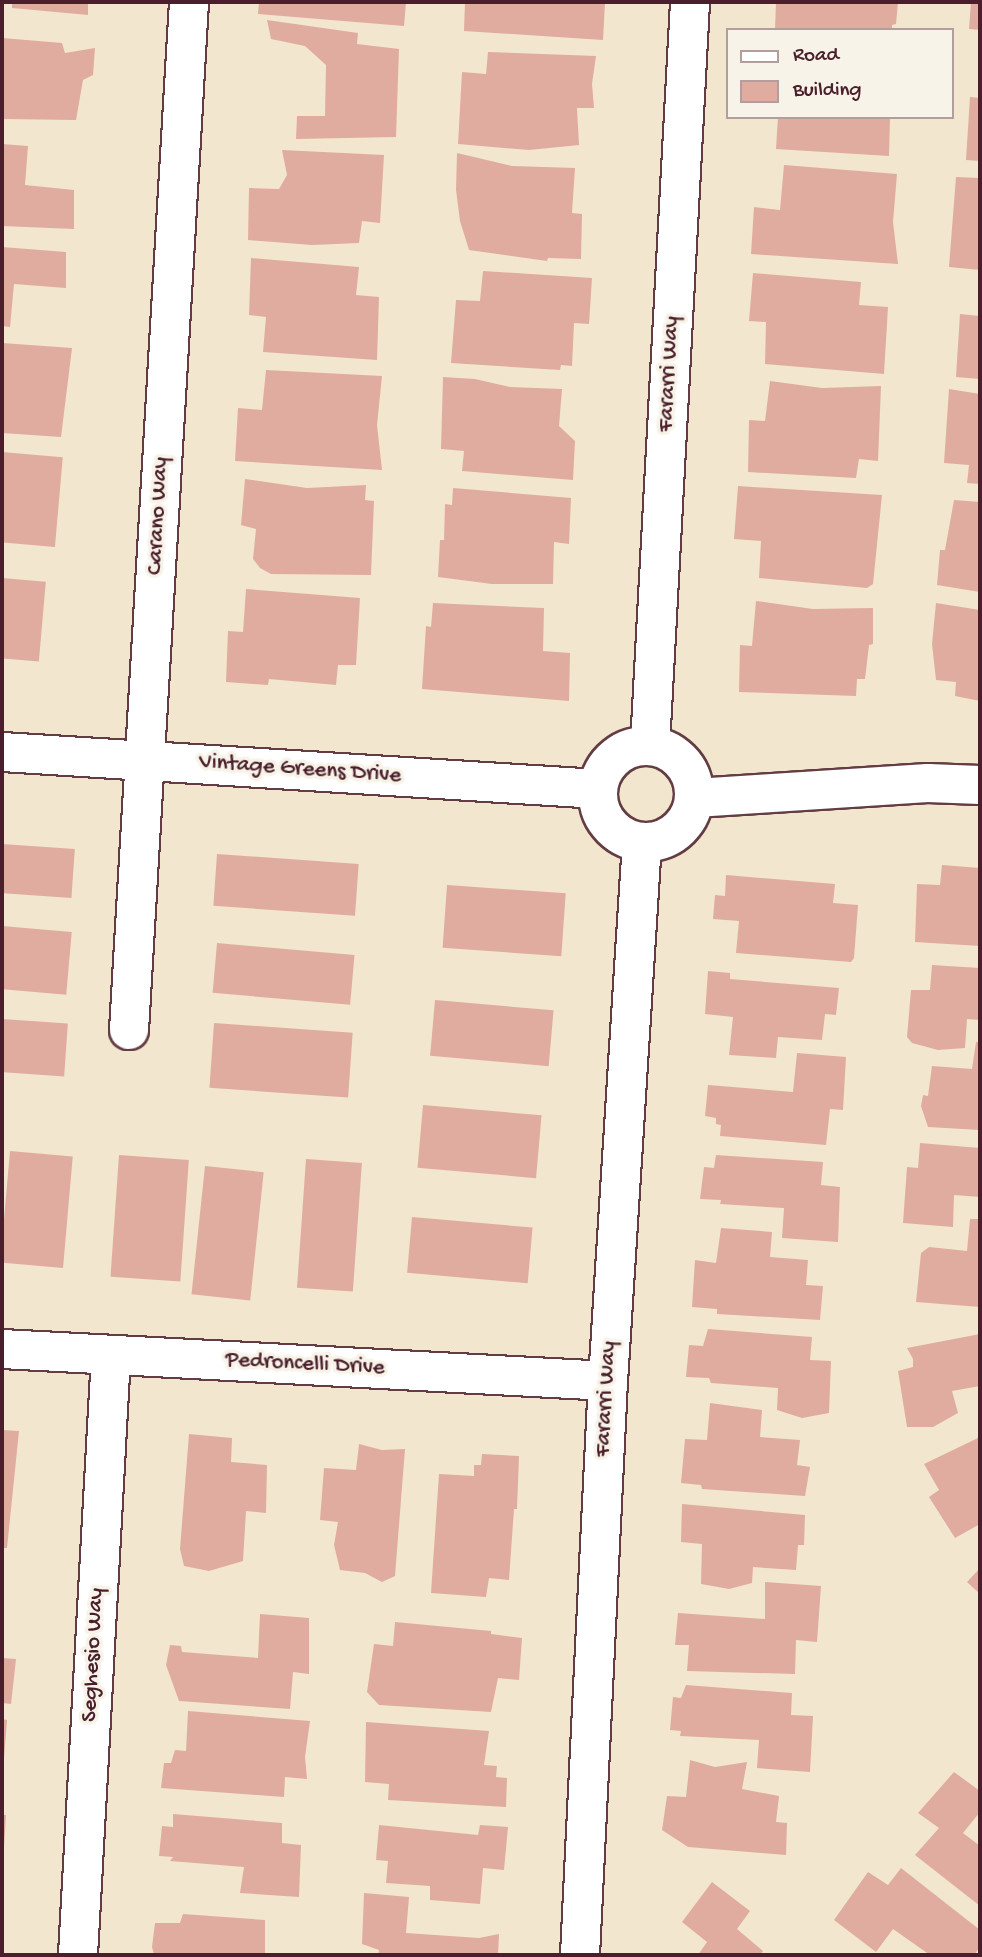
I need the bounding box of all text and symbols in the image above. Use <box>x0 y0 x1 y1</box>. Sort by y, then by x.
legend <box>726 28 954 119</box>
text: Road <box>793 44 839 69</box>
text: Building <box>793 79 862 104</box>
street label: Fararri Way <box>653 315 687 433</box>
street label: Carano Way <box>142 456 176 576</box>
street label: Vintage Greens Drive <box>198 749 402 791</box>
street label: Fararri Way <box>590 1340 624 1458</box>
street label: Pedroncelli Drive <box>225 1347 385 1383</box>
street label: Seghesio Way <box>77 1587 111 1723</box>

